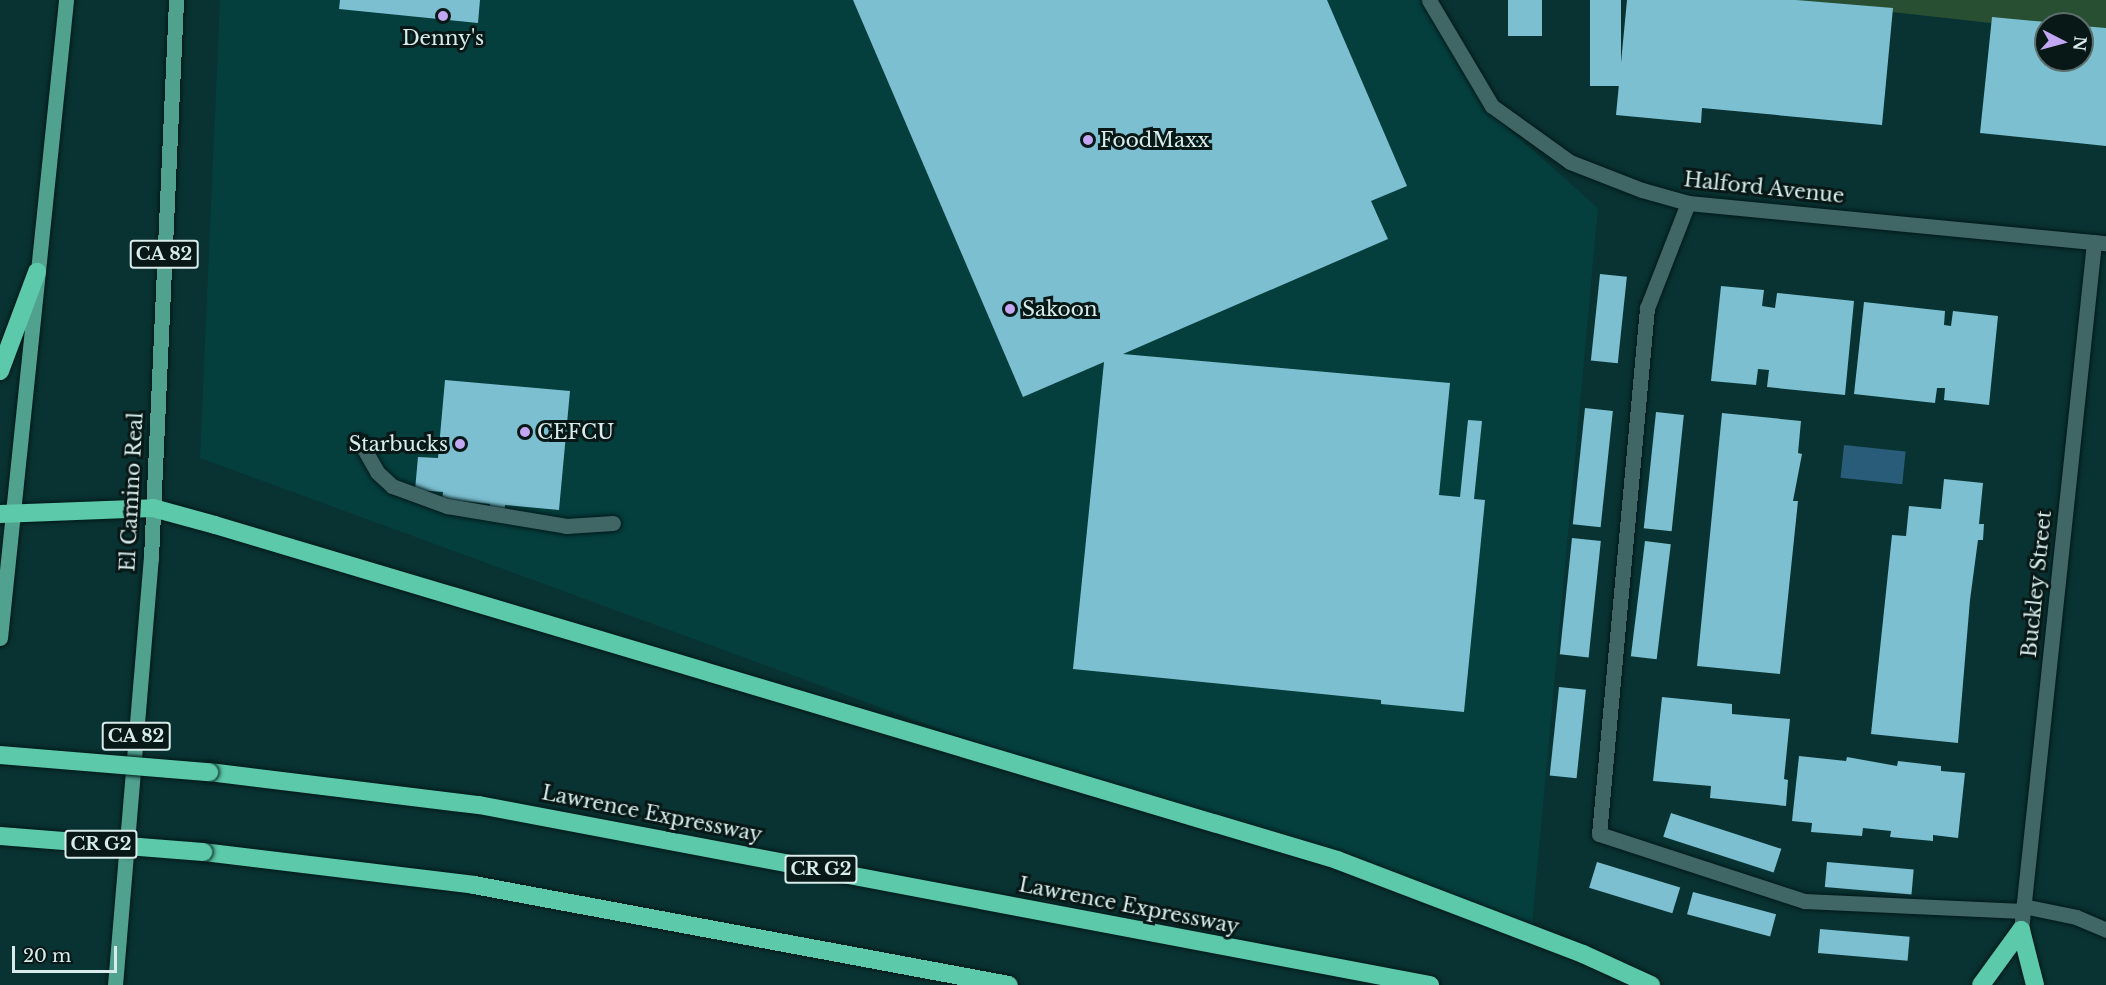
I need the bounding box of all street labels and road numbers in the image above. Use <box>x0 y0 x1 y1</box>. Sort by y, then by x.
street label: Halford Avenue <box>1682 168 1846 208</box>
road number: CA 82 <box>128 239 200 269</box>
street label: El Camino Real <box>116 412 148 572</box>
street label: Buckley Street <box>2017 509 2057 659</box>
road number: CA 82 <box>100 721 172 751</box>
street label: Lawrence Expressway <box>540 781 764 847</box>
road number: CR G2 <box>63 829 138 859</box>
road number: CR G2 <box>784 854 858 884</box>
street label: Lawrence Expressway <box>1017 873 1241 939</box>

